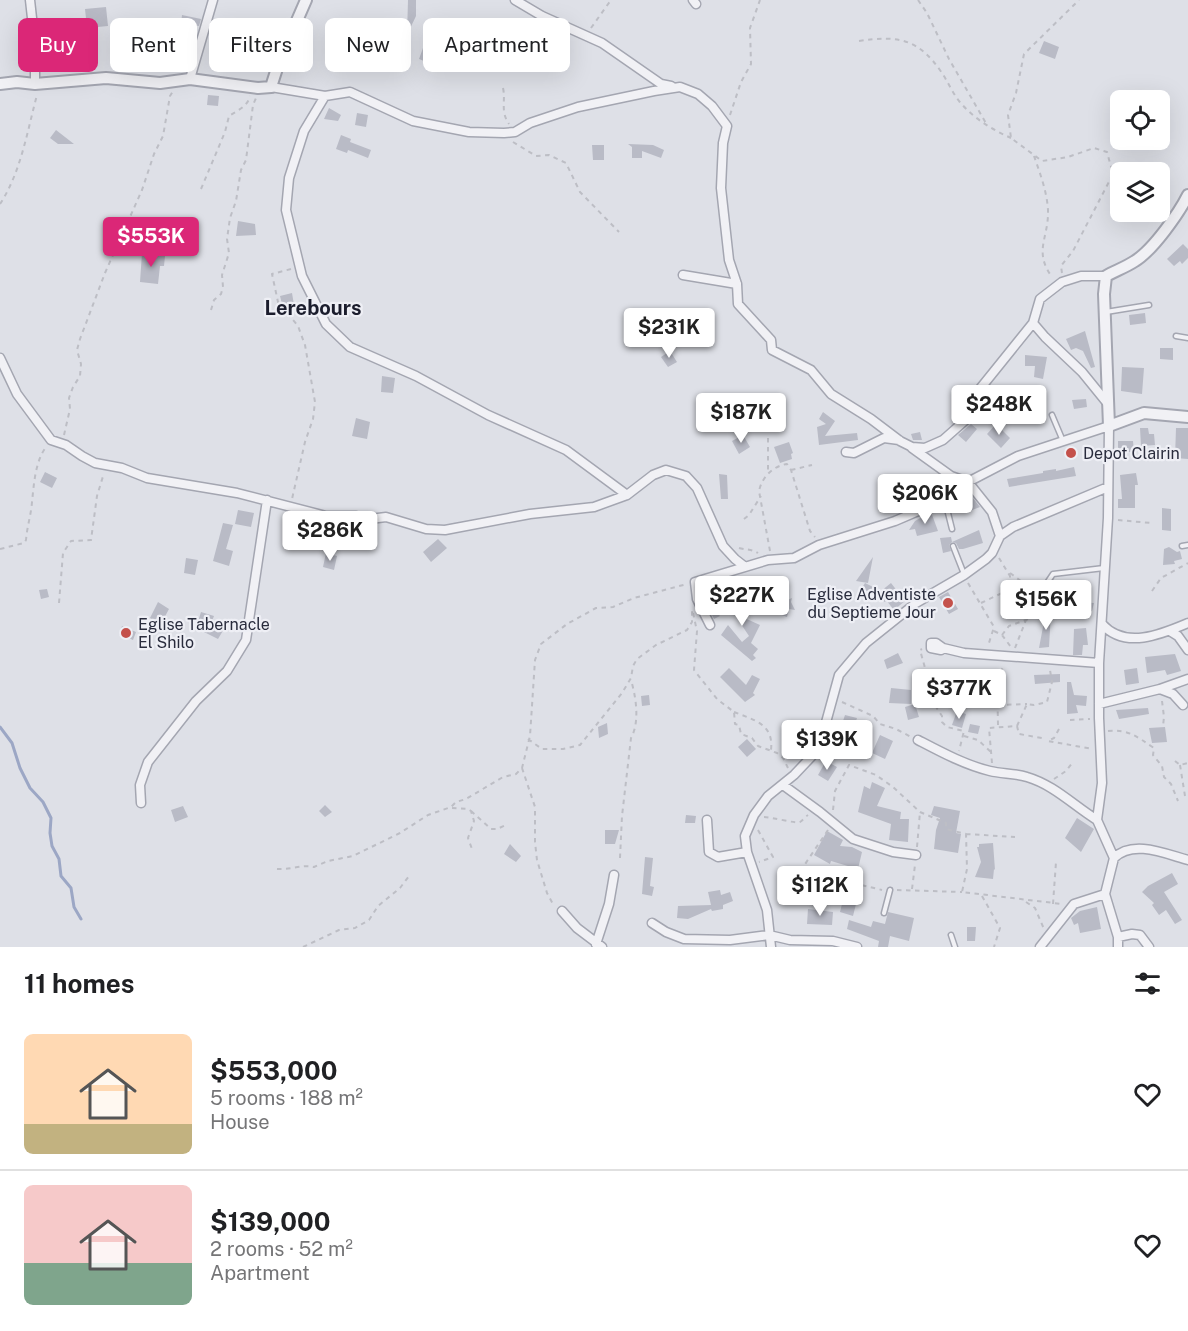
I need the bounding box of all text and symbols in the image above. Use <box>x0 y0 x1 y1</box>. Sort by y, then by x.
chip: Buy <box>18 18 98 72</box>
chip: Rent <box>110 18 197 72</box>
chip: Filters <box>209 18 313 72</box>
chip: New <box>325 18 411 72</box>
chip: Apartment <box>423 18 570 72</box>
map controls <box>1110 90 1170 222</box>
button: locate <box>1110 90 1170 150</box>
button: layers <box>1110 162 1170 222</box>
pin: $553K <box>109 217 193 268</box>
text: $553K <box>117 224 185 248</box>
district label: Lerebours <box>265 296 361 320</box>
pin: $231K <box>627 308 711 359</box>
text: $231K <box>638 315 700 339</box>
pin: $248K <box>957 385 1041 436</box>
text: $248K <box>965 392 1033 416</box>
pin: $187K <box>699 393 783 444</box>
text: $187K <box>710 400 772 424</box>
place label: Depot Clairin <box>1083 444 1180 463</box>
marker: Depot Clairin <box>1064 446 1078 460</box>
pin: $206K <box>883 474 967 525</box>
text: $206K <box>892 481 958 505</box>
pin: $286K <box>288 511 372 562</box>
text: $286K <box>296 518 364 542</box>
pin: $227K <box>700 576 784 627</box>
pin: $156K <box>1004 580 1088 631</box>
text: $227K <box>709 583 775 607</box>
place label: Eglise Adventiste du Septieme Jour <box>807 585 936 622</box>
text: $156K <box>1014 587 1078 611</box>
marker: Eglise Adventiste du Septieme Jour <box>941 596 955 610</box>
place label: Eglise Tabernacle El Shilo <box>138 615 270 652</box>
marker: Eglise Tabernacle El Shilo <box>119 626 133 640</box>
pin: $377K <box>917 669 1001 720</box>
text: $377K <box>926 676 992 700</box>
pin: $139K <box>785 720 869 771</box>
text: $139K <box>796 727 858 751</box>
pin: $112K <box>778 866 862 917</box>
text: $112K <box>791 873 849 897</box>
icon: filters <box>1131 967 1164 1000</box>
text: 11 homes <box>24 968 134 999</box>
text: $553,000 <box>210 1055 337 1086</box>
icon: home <box>72 1058 144 1130</box>
icon: heart <box>1131 1078 1164 1111</box>
text: 5 rooms · 188 m² <box>210 1086 363 1110</box>
text: House <box>210 1110 270 1134</box>
text: $139,000 <box>210 1206 330 1237</box>
icon: home <box>72 1209 144 1281</box>
icon: heart <box>1131 1229 1164 1262</box>
text: 2 rooms · 52 m² <box>210 1237 353 1261</box>
text: Apartment <box>210 1261 310 1285</box>

